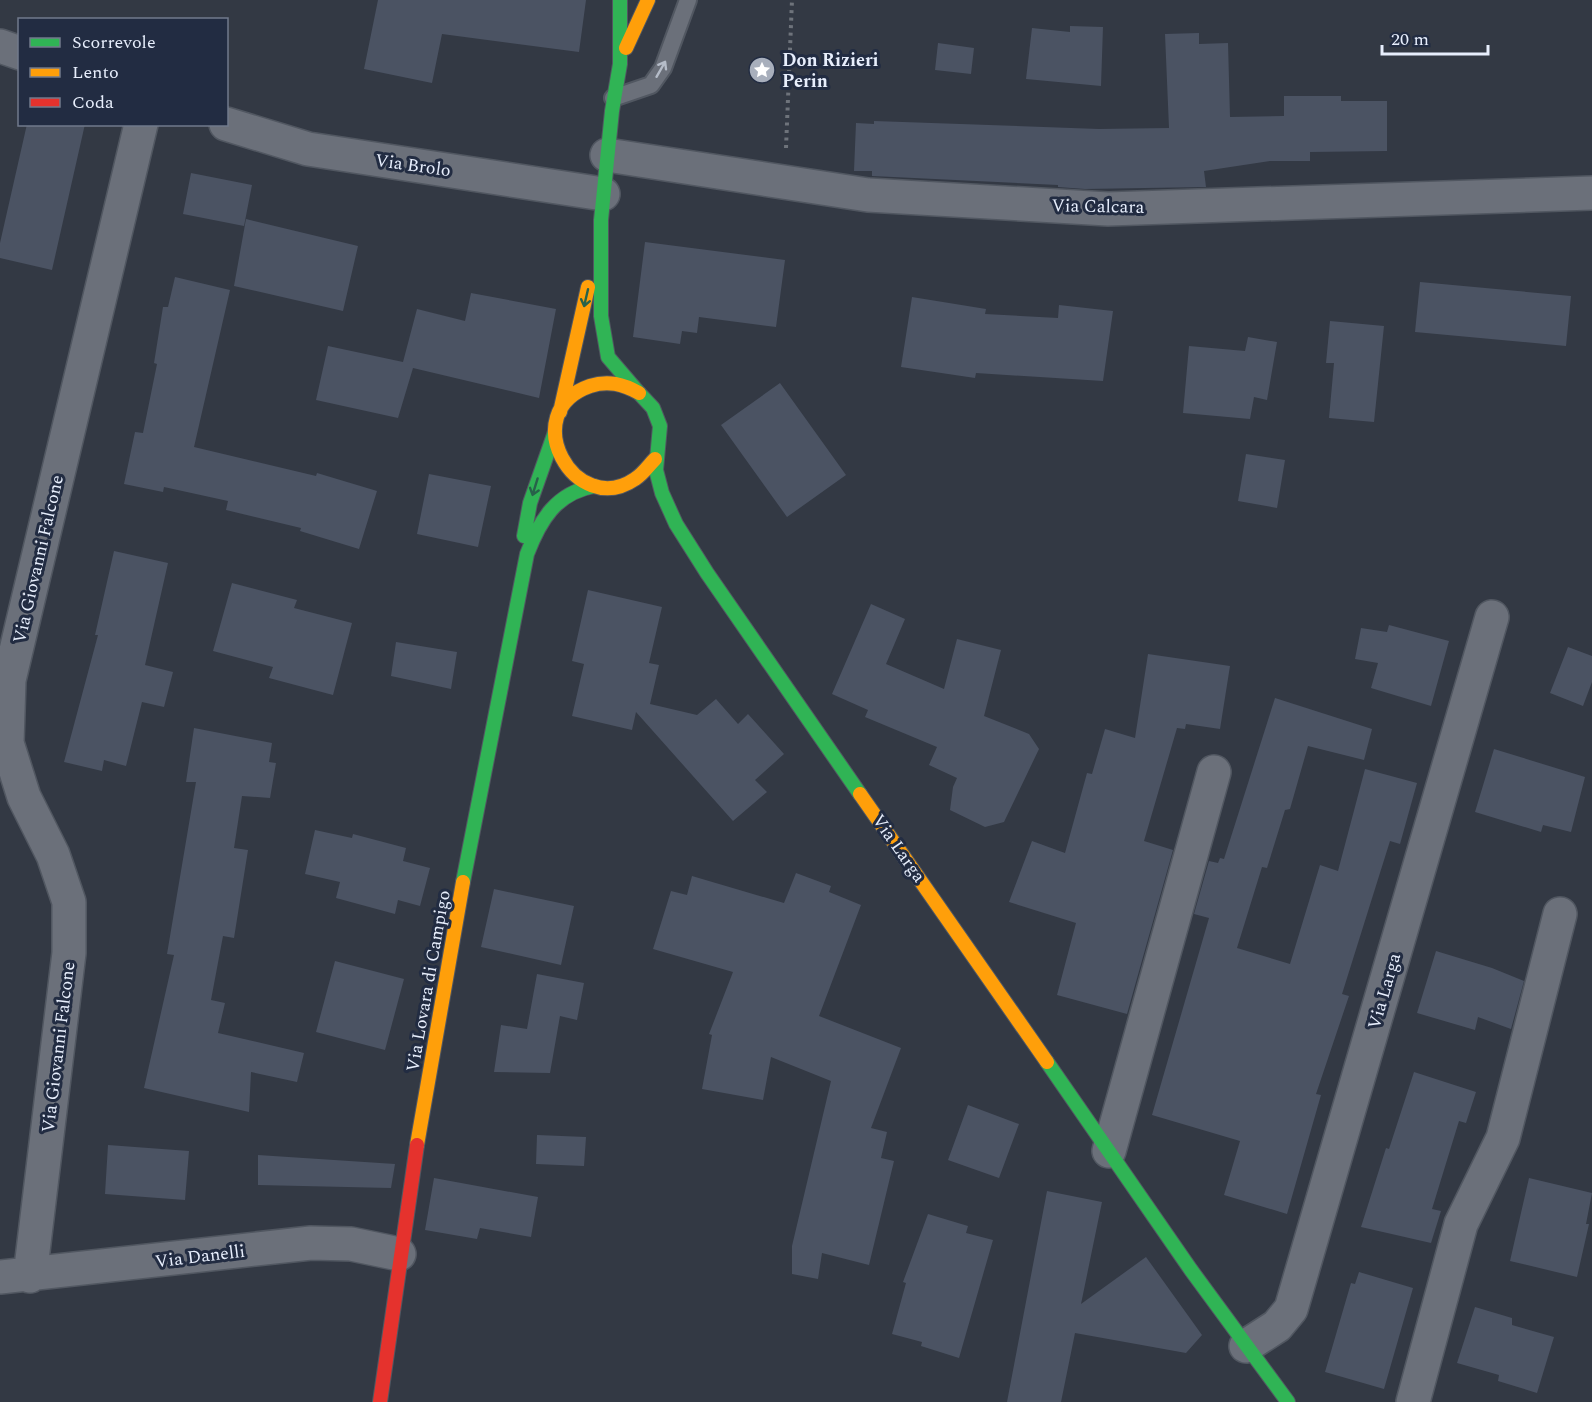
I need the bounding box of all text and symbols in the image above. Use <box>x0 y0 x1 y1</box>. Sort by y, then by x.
legend <box>18 18 228 126</box>
scale bar <box>1382 18 1488 56</box>
text: 20 m <box>1391 26 1429 53</box>
text: Scorrevole <box>72 29 156 56</box>
place label: Don Rizieri Perin <box>782 47 879 95</box>
place icon: Don Rizieri Perin <box>747 55 777 85</box>
text: Lento <box>72 59 119 86</box>
one-way arrow <box>655 61 667 78</box>
text: Coda <box>72 89 114 116</box>
street label: Via Brolo <box>373 147 452 184</box>
street label: Via Calcara <box>1051 192 1145 221</box>
one-way arrow <box>579 288 591 307</box>
street label: Via Giovanni Falcone <box>6 472 71 646</box>
one-way arrow <box>529 477 540 496</box>
street label: Via Larga <box>865 809 932 888</box>
street label: Via Lovara di Campigo <box>399 888 458 1074</box>
street label: Via Larga <box>1361 950 1408 1032</box>
street label: Via Giovanni Falcone <box>35 960 82 1134</box>
street label: Via Danelli <box>154 1238 247 1275</box>

